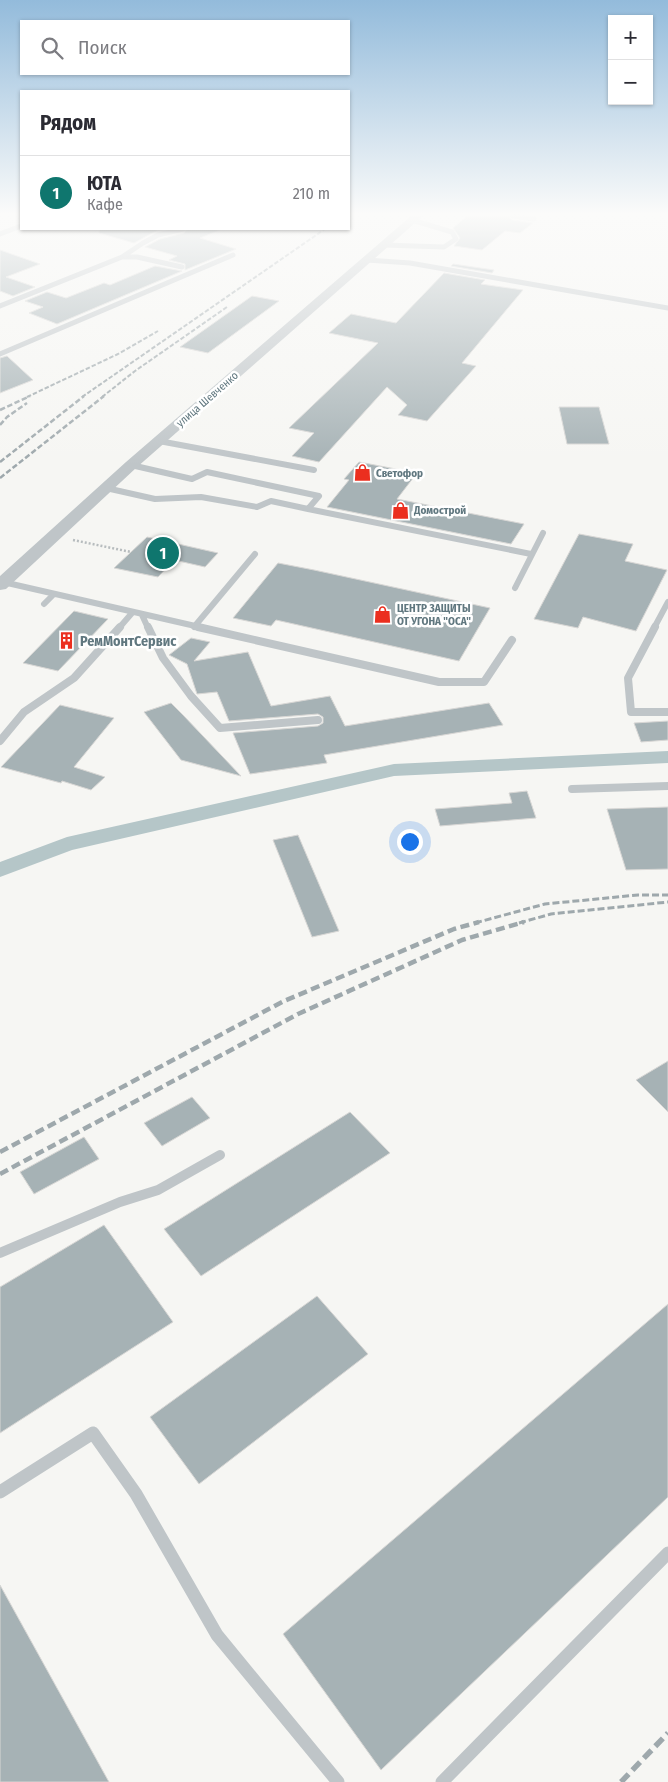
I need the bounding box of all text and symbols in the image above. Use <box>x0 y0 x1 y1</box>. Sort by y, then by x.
map controls <box>608 15 653 105</box>
button: + <box>608 15 653 60</box>
search box <box>20 20 350 75</box>
icon: search <box>38 34 66 62</box>
text: Поиск <box>78 36 127 59</box>
button: − <box>608 60 653 105</box>
text: Рядом <box>40 110 96 136</box>
text: ЮТА <box>87 172 121 195</box>
text: 1 <box>53 184 59 203</box>
text: 210 m <box>293 184 330 203</box>
text: Кафе <box>87 195 123 214</box>
street label: улица Шевченко <box>174 369 241 430</box>
shop icon: Светофор <box>352 463 372 483</box>
place label: Светофор <box>376 467 423 480</box>
shop icon: Домострой <box>390 500 410 520</box>
place label: Домострой <box>413 504 466 517</box>
pin: 1 <box>147 534 179 572</box>
place label: ЦЕНТР ЗАЩИТЫ ОТ УГОНА "ОСА" <box>397 602 471 628</box>
shop icon: ЦЕНТР ЗАЩИТЫ ОТ УГОНА "ОСА" <box>373 604 393 624</box>
building icon: РемМонтСервис <box>56 631 76 651</box>
place label: РемМонтСервис <box>80 633 177 650</box>
your location <box>397 829 423 855</box>

